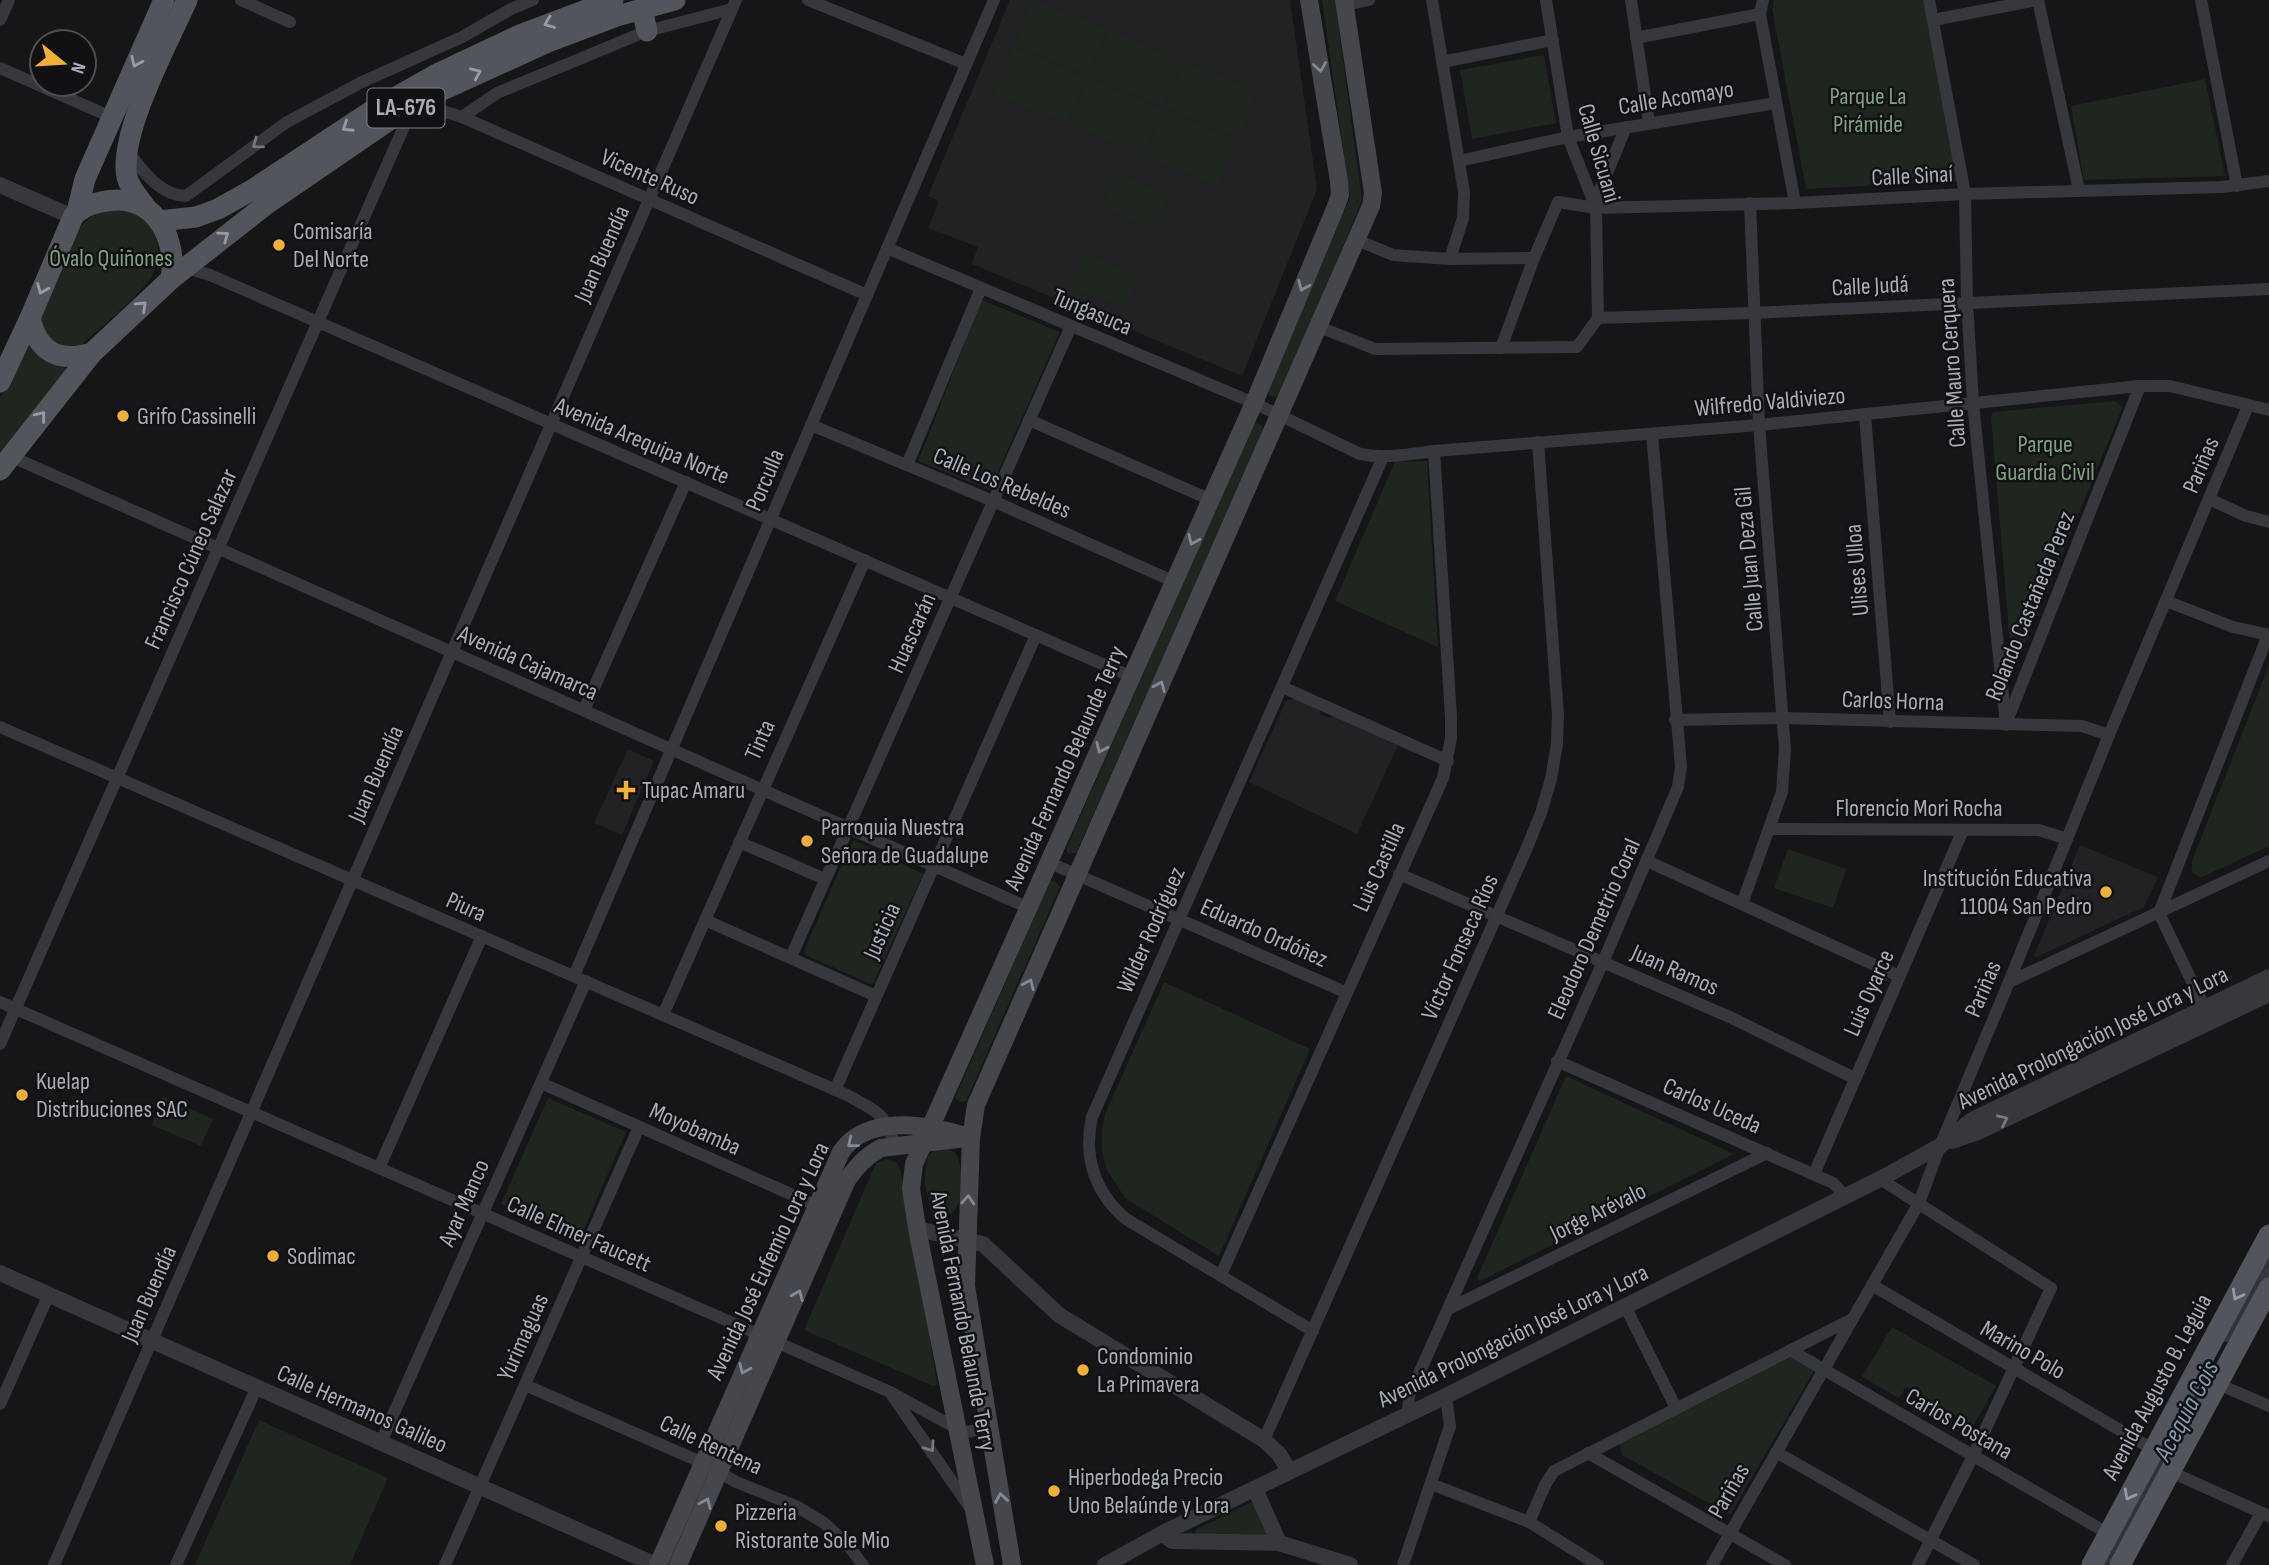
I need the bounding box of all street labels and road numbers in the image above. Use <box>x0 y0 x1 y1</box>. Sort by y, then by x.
street label: Calle Acomayo <box>1616 75 1736 121</box>
road number: LA-676 <box>368 88 444 128</box>
street label: Calle Sicuani <box>1571 100 1627 206</box>
street label: Vicente Ruso <box>596 142 704 212</box>
street label: Calle Sinaí <box>1871 159 1954 193</box>
street label: Juan Buendía <box>567 201 636 308</box>
street label: Calle Judá <box>1831 270 1909 302</box>
street label: Calle Mauro Cerquera <box>1932 277 1972 449</box>
street label: Tungasuca <box>1048 282 1136 342</box>
street label: Wilfredo Valdiviezo <box>1693 381 1847 423</box>
street label: Avenida Arequipa Norte <box>549 391 734 491</box>
street label: Pariñas <box>2176 432 2226 498</box>
street label: Calle Los Rebeldes <box>929 441 1075 525</box>
street label: Porculla <box>739 445 791 515</box>
street label: Francisco Cúneo Salazar <box>138 464 244 654</box>
street label: Calle Juan Deza Gil <box>1728 485 1770 633</box>
street label: Rolando Castañeda Perez <box>1979 507 2081 705</box>
street label: Ulises Ulloa <box>1839 523 1875 617</box>
street label: Huascarán <box>882 588 942 678</box>
street label: Avenida Cajamarca <box>453 619 603 707</box>
street label: Avenida Fernando Belaunde Terry <box>998 641 1132 896</box>
street label: Carlos Horna <box>1841 685 1945 717</box>
street label: Tinta <box>738 715 782 765</box>
street label: Juan Buendía <box>341 721 410 828</box>
street label: Florencio Mori Rocha <box>1835 794 2003 823</box>
street label: Luis Castilla <box>1346 818 1412 916</box>
street label: Eleodoro Demetrio Coral <box>1541 834 1647 1024</box>
street label: Wilder Rodríguez <box>1110 862 1192 998</box>
street label: Víctor Fonseca Ríos <box>1415 870 1505 1024</box>
street label: Piura <box>442 886 490 928</box>
street label: Eduardo Ordóñez <box>1196 892 1332 974</box>
street label: Justicia <box>856 898 907 965</box>
street label: Juan Ramos <box>1626 938 1723 1002</box>
street label: Luis Oyarce <box>1837 945 1901 1041</box>
street label: Pariñas <box>1958 956 2008 1022</box>
street label: Avenida Prolongación José Lora y Lora <box>1952 960 2233 1117</box>
street label: Carlos Uceda <box>1658 1072 1766 1140</box>
street label: Moyobamba <box>645 1096 745 1162</box>
street label: Avenida José Eufemio Lora y Lora <box>700 1138 836 1385</box>
street label: Ayar Manco <box>432 1155 496 1252</box>
street label: Jorge Arévalo <box>1544 1176 1651 1248</box>
street label: Avenida Fernando Belaunde Terry <box>923 1188 1002 1453</box>
street label: Calle Elmer Faucett <box>502 1189 656 1279</box>
street label: Juan Buendía <box>114 1241 183 1348</box>
street label: Avenida Prolongación José Lora y Lora <box>1372 1258 1653 1415</box>
street label: Yurimaguas <box>491 1289 555 1385</box>
street label: Avenida Augusto B. Leguia <box>2095 1289 2218 1486</box>
street label: Marino Polo <box>1975 1314 2071 1386</box>
street label: Calle Hermanos Galileo <box>272 1358 452 1460</box>
street label: Carlos Postana <box>1900 1382 2018 1466</box>
street label: Calle Rentena <box>655 1409 767 1481</box>
street label: Pariñas <box>1702 1458 1756 1524</box>

